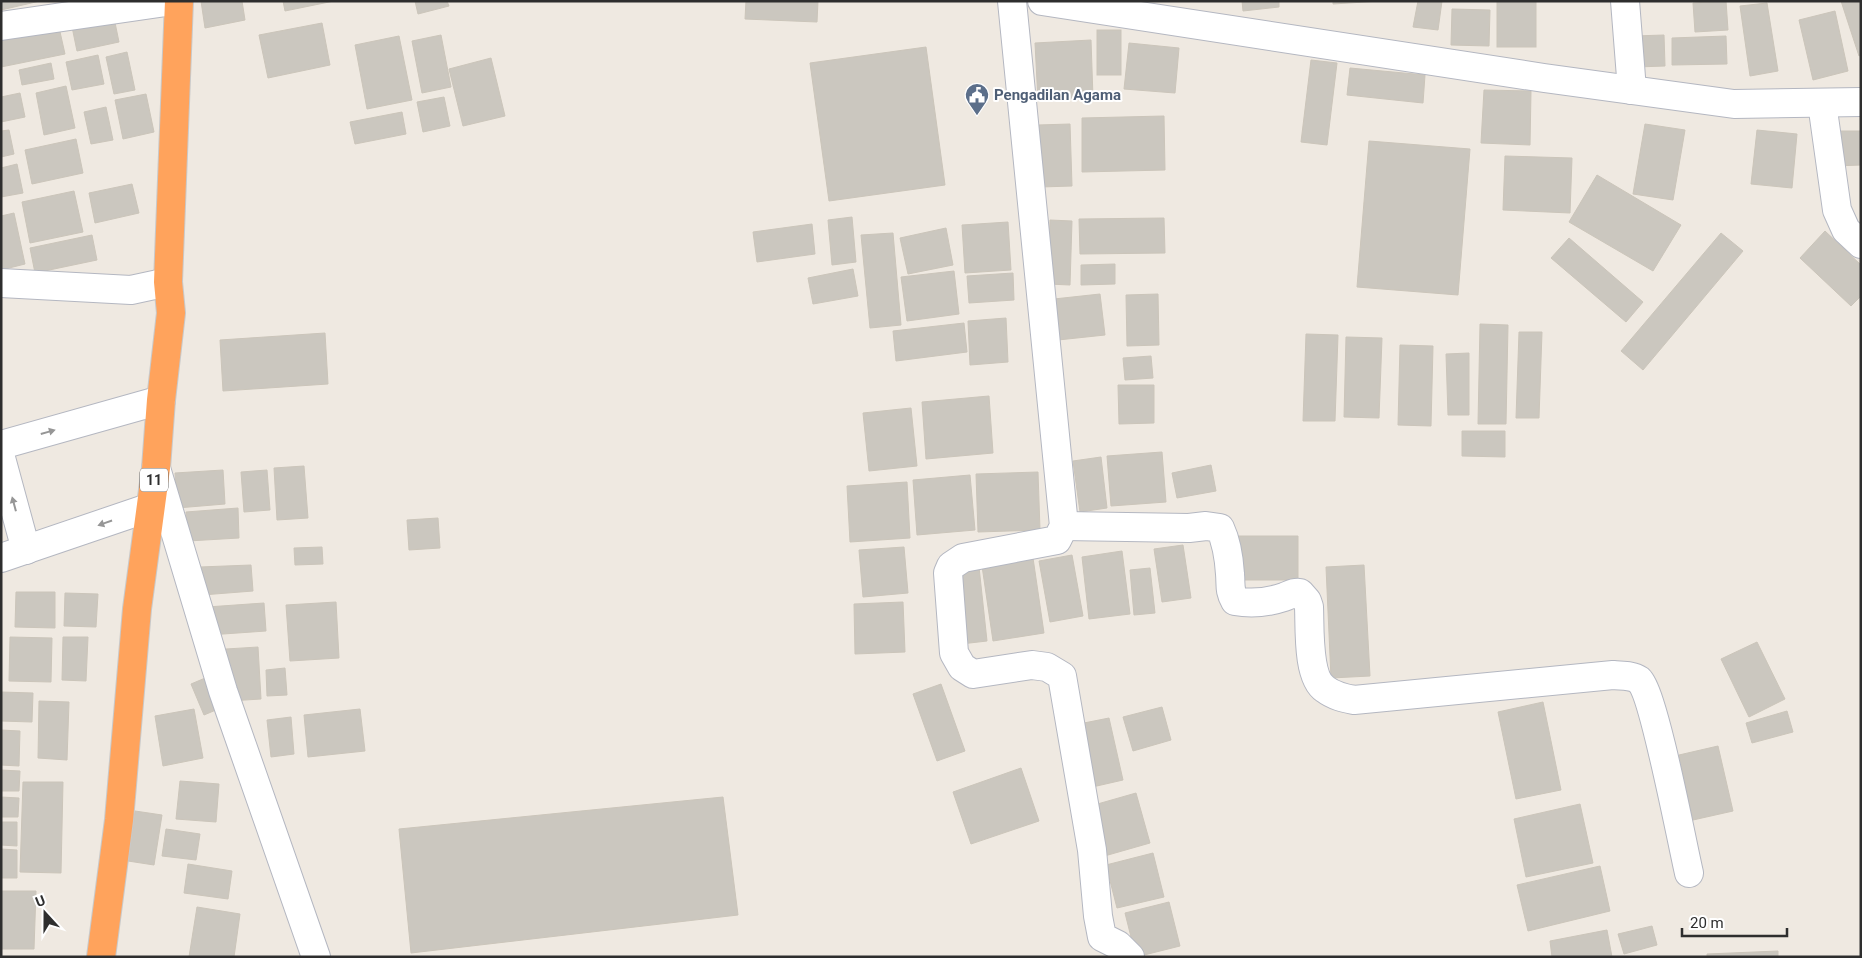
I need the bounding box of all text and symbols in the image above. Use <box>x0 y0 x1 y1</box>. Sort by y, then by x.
public building icon: Pengadilan Agama <box>964 82 990 116</box>
place label: Pengadilan Agama <box>994 86 1121 104</box>
one-way arrow <box>41 427 56 435</box>
road number: 11 <box>140 468 168 492</box>
one-way arrow <box>9 497 17 512</box>
one-way arrow <box>97 519 112 527</box>
north arrow <box>20 888 70 938</box>
text: U <box>33 892 48 910</box>
scale bar <box>1682 906 1787 938</box>
text: 20 m <box>1690 914 1724 932</box>

